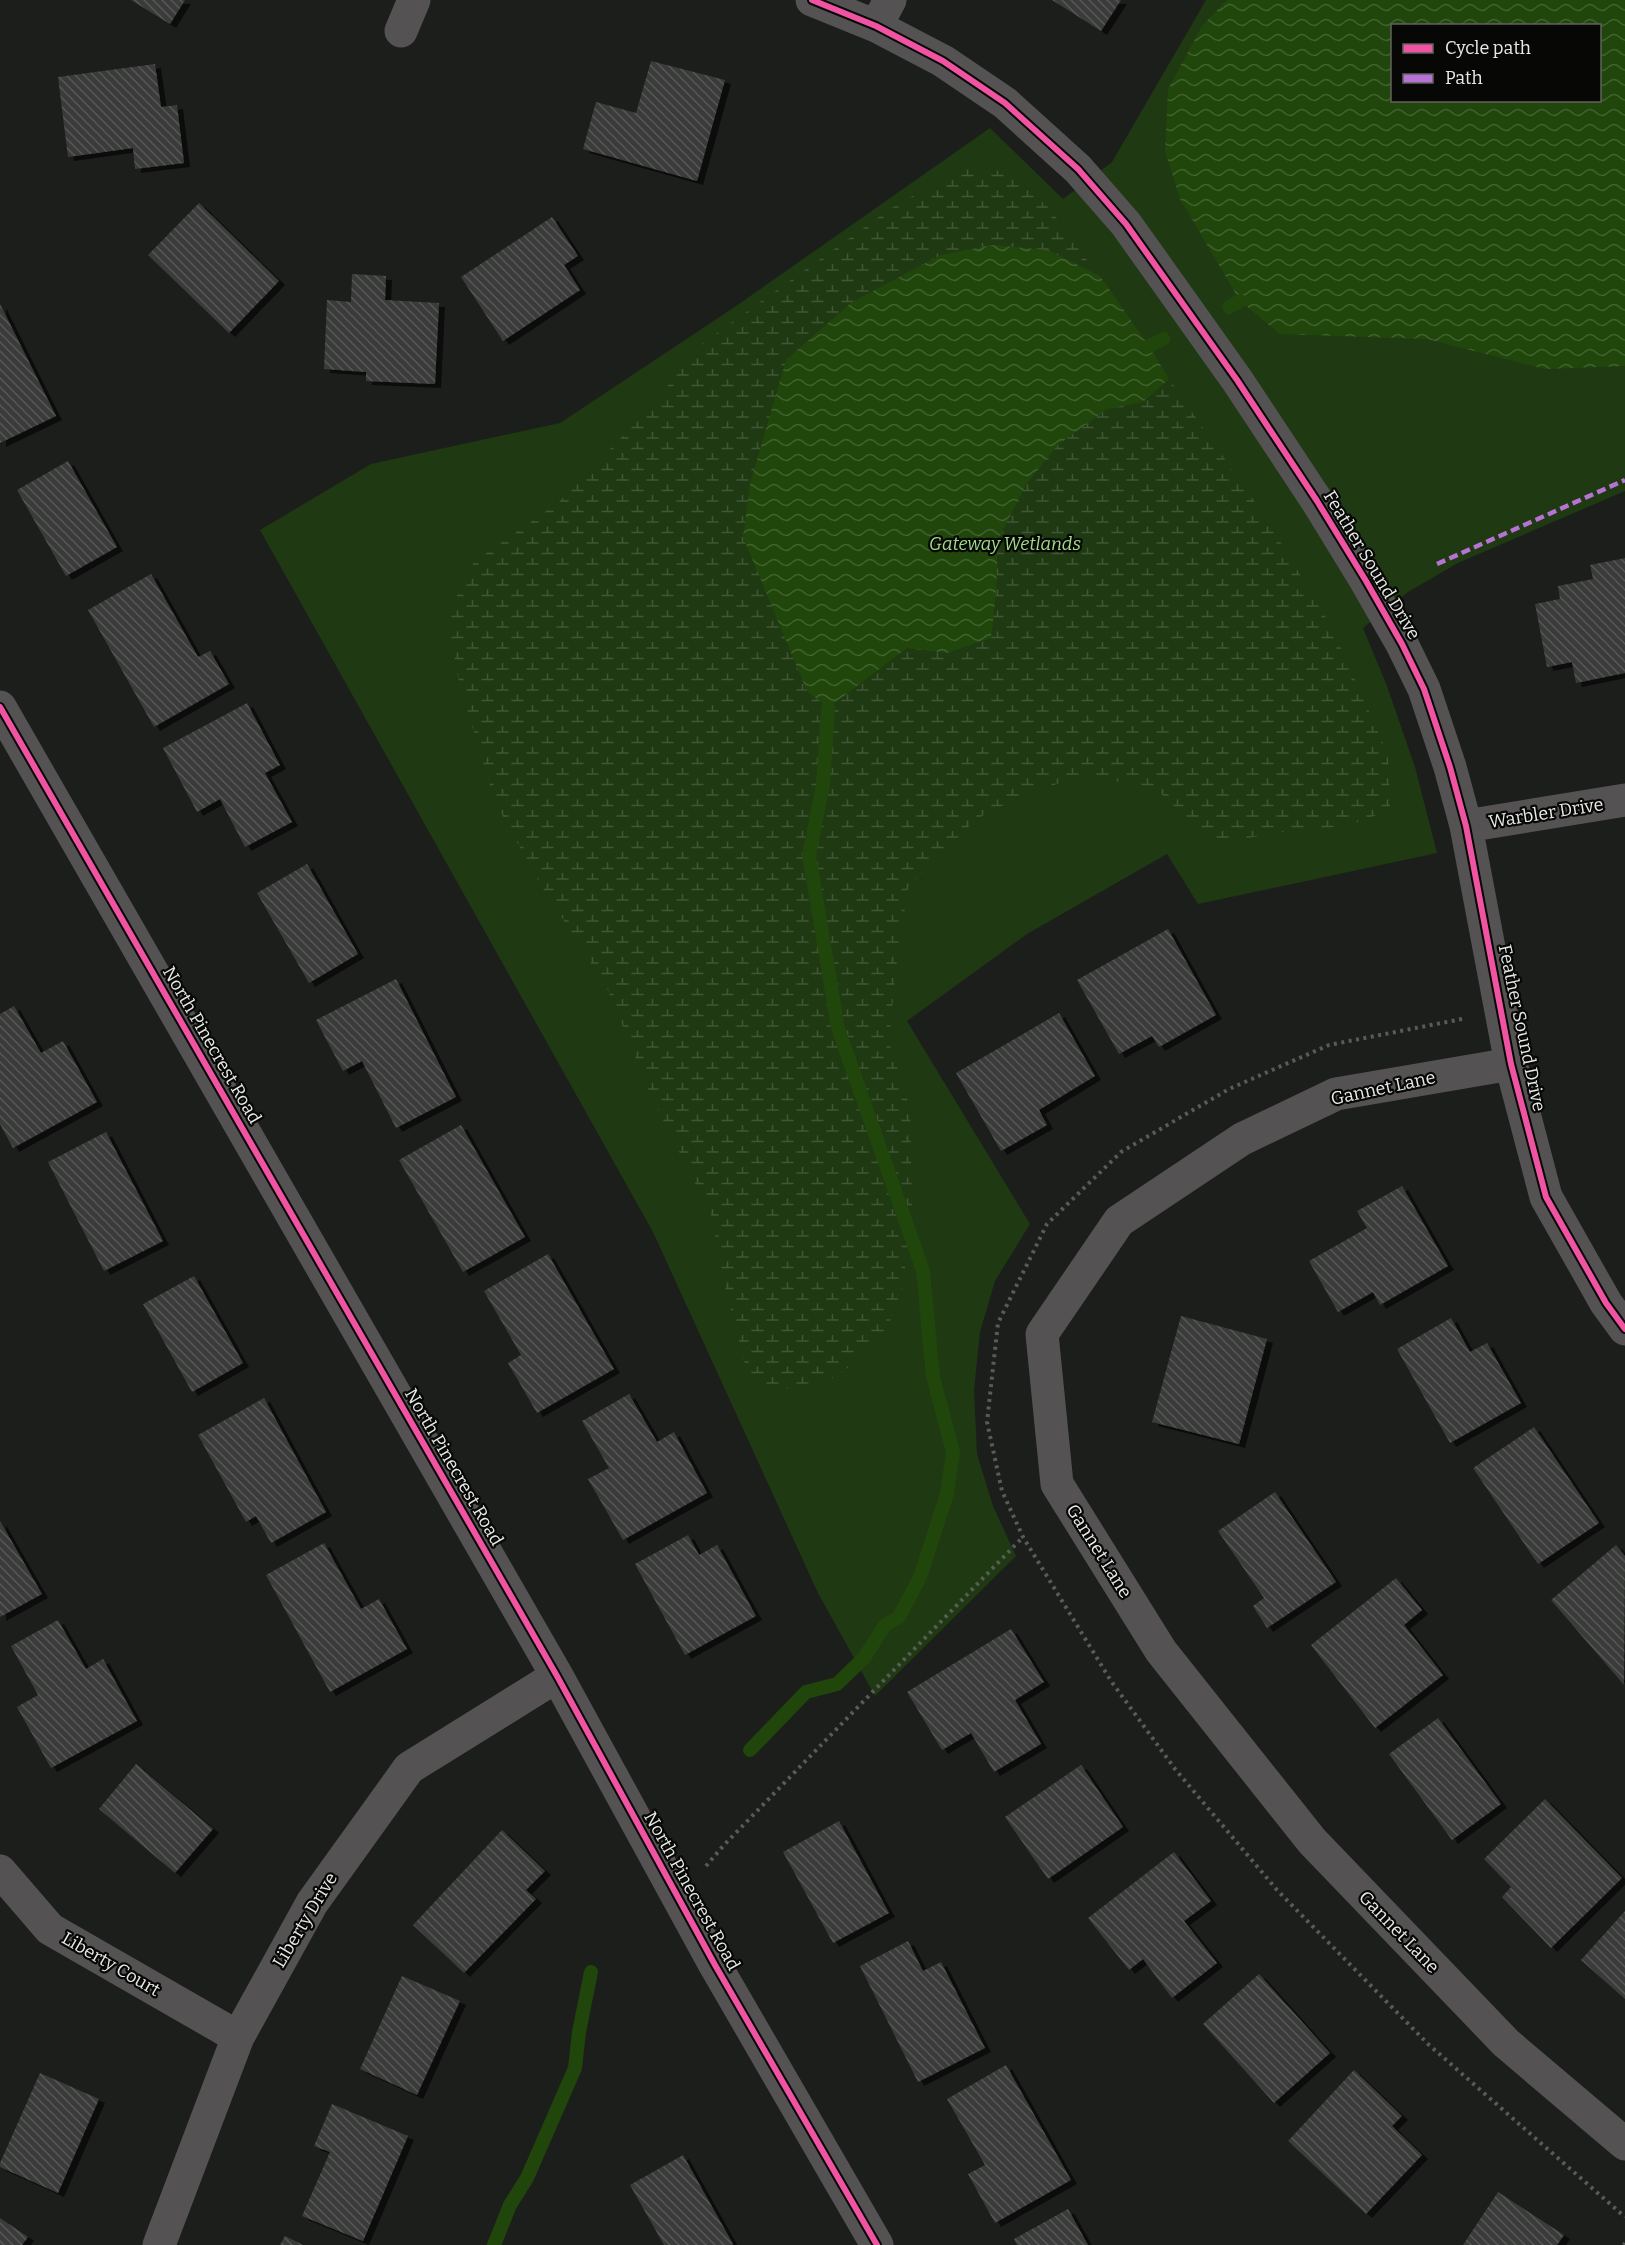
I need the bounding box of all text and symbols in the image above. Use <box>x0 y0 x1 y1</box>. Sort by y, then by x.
legend <box>1391 24 1601 102</box>
text: Cycle path <box>1445 37 1531 59</box>
text: Path <box>1445 67 1483 89</box>
street label: Feather Sound Drive <box>1319 486 1425 644</box>
park label: Gateway Wetlands <box>929 533 1081 555</box>
street label: Warbler Drive <box>1487 793 1605 833</box>
street label: Feather Sound Drive <box>1494 943 1550 1113</box>
street label: North Pinecrest Road <box>158 962 266 1128</box>
street label: Gannet Lane <box>1329 1066 1437 1110</box>
street label: North Pinecrest Road <box>400 1384 508 1550</box>
street label: Gannet Lane <box>1061 1500 1137 1602</box>
street label: North Pinecrest Road <box>639 1808 745 1974</box>
street label: Liberty Drive <box>268 1868 342 1972</box>
street label: Gannet Lane <box>1354 1886 1444 1978</box>
street label: Liberty Court <box>58 1927 164 2001</box>

